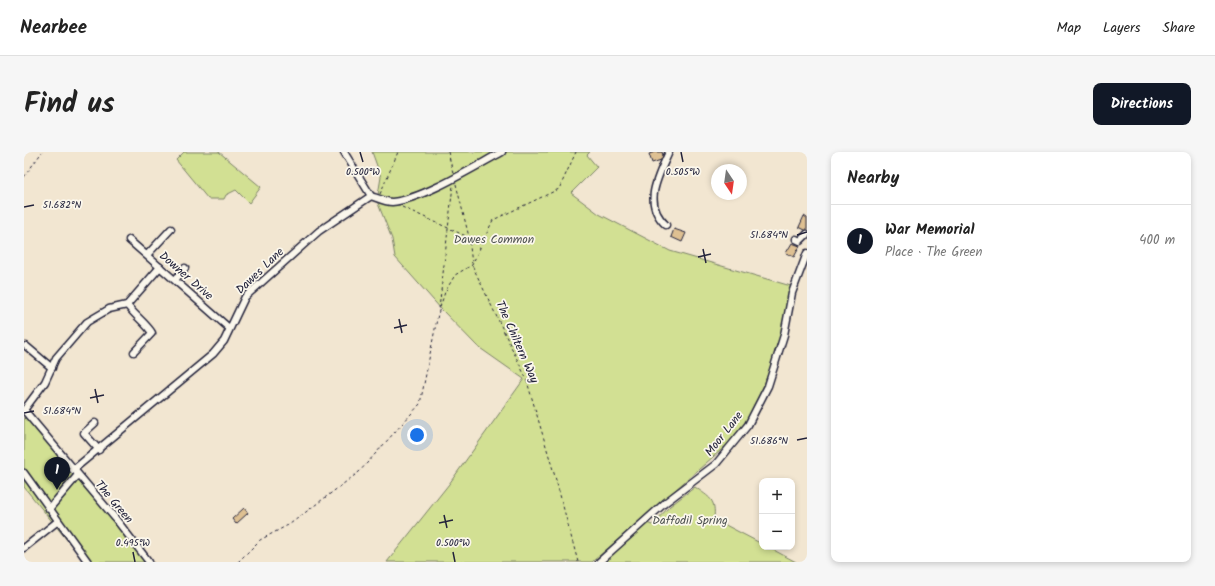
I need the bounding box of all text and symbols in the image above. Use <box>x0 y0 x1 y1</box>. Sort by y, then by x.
text: Nearbee <box>20 13 87 43</box>
text: Map <box>1057 17 1081 39</box>
text: Layers <box>1103 17 1141 39</box>
text: Share <box>1163 17 1195 39</box>
text: Find us <box>24 82 115 127</box>
button: Directions <box>1093 83 1191 125</box>
text: 0.500°W <box>346 164 380 180</box>
text: 0.505°W <box>666 164 700 180</box>
north arrow <box>711 164 747 200</box>
text: Nearby <box>847 165 899 192</box>
text: 51.682°N <box>43 197 81 213</box>
text: War Memorial <box>885 218 974 242</box>
text: 51.684°N <box>750 227 788 243</box>
park label: Dawes Common <box>454 230 534 249</box>
text: 1 <box>858 230 862 251</box>
text: 400 m <box>1139 230 1175 251</box>
text: Place · The Green <box>885 242 982 263</box>
street label: Dawes Lane <box>232 243 289 299</box>
street label: Downer Drive <box>155 247 218 305</box>
street label: The Chiltern Way <box>490 298 544 387</box>
text: 51.684°N <box>43 403 81 419</box>
street label: Moor Lane <box>700 407 748 461</box>
your location <box>407 425 427 445</box>
text: 51.686°N <box>750 433 788 449</box>
pin: 1 <box>44 457 70 490</box>
street label: The Green <box>90 476 138 528</box>
map controls <box>759 478 795 550</box>
button: + <box>759 478 795 514</box>
park label: Daffodil Spring <box>652 511 728 530</box>
button: − <box>759 514 795 550</box>
text: 0.495°W <box>116 535 150 551</box>
text: 0.500°W <box>436 535 470 551</box>

